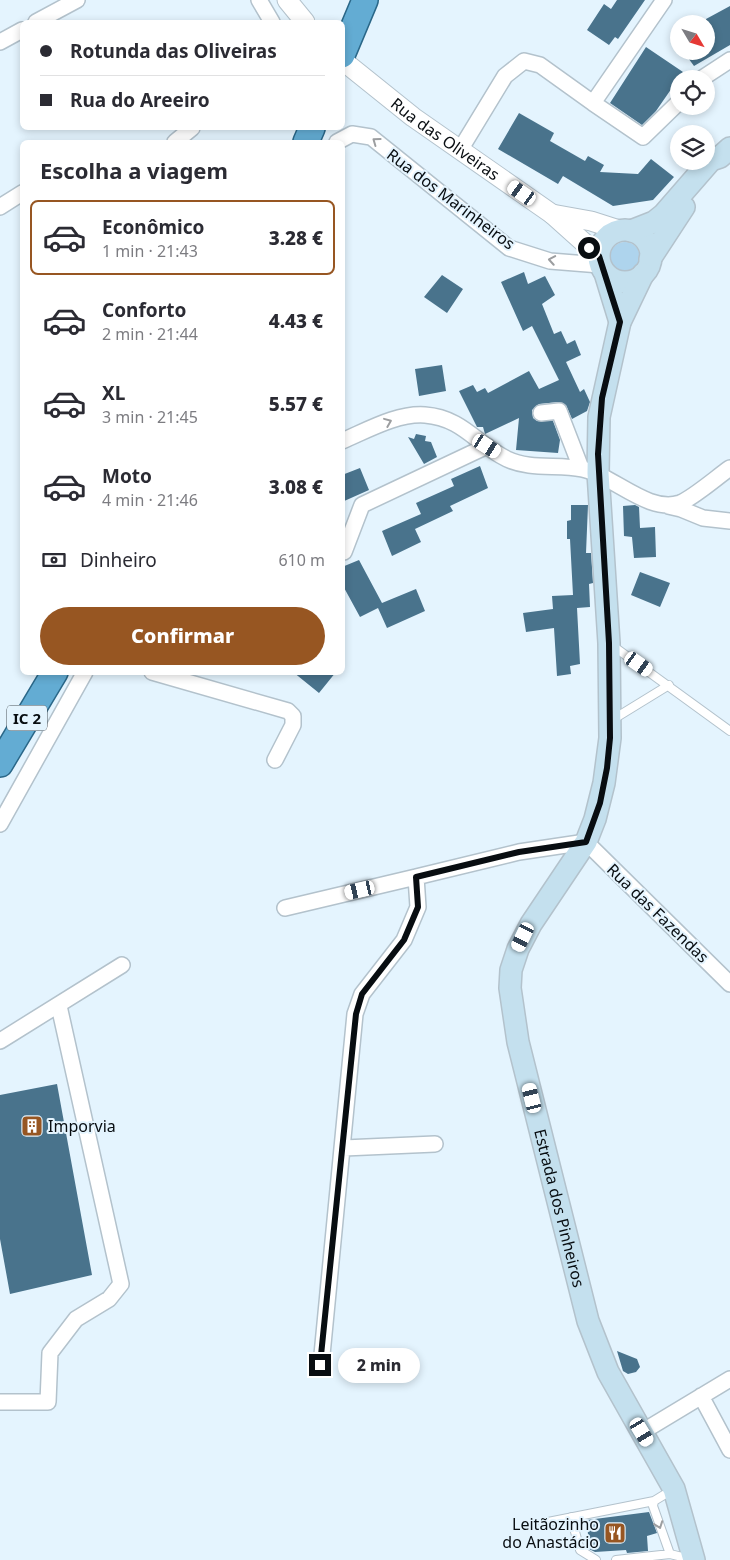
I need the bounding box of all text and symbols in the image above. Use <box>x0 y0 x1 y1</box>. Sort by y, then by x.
north arrow <box>670 15 715 60</box>
map controls <box>670 15 715 170</box>
text: Rotunda das Oliveiras <box>70 38 277 64</box>
button: locate <box>670 70 715 115</box>
text: Rua do Areeiro <box>70 87 210 113</box>
street label: Rua das Oliveiras <box>386 93 504 185</box>
button: layers <box>670 125 715 170</box>
one-way arrow <box>373 139 382 147</box>
street label: Rua dos Marinheiros <box>382 144 520 254</box>
text: Escolha a viagem <box>40 155 228 185</box>
car <box>505 178 538 208</box>
text: Econômico <box>102 214 204 240</box>
icon: car <box>42 215 87 260</box>
text: 3.28 € <box>269 225 323 251</box>
route start <box>578 237 600 259</box>
text: 1 min · 21:43 <box>102 240 198 262</box>
one-way arrow <box>548 255 557 266</box>
text: Conforto <box>102 297 186 323</box>
icon: car <box>42 298 87 343</box>
text: 4.43 € <box>269 308 323 334</box>
text: 2 min · 21:44 <box>102 323 198 345</box>
text: XL <box>102 380 125 406</box>
icon: car <box>42 381 87 426</box>
text: 5.57 € <box>269 391 323 417</box>
text: 3 min · 21:45 <box>102 406 198 428</box>
one-way arrow <box>383 418 392 429</box>
car <box>470 432 503 460</box>
text: Moto <box>102 463 152 489</box>
icon: car <box>42 464 87 509</box>
text: 3.08 € <box>269 474 323 500</box>
text: 4 min · 21:46 <box>102 489 198 511</box>
icon: cash <box>40 546 68 574</box>
text: Dinheiro <box>80 547 157 573</box>
text: 610 m <box>278 549 325 571</box>
button: Confirmar <box>40 607 325 665</box>
car <box>622 649 655 679</box>
road number: IC 2 <box>7 706 47 730</box>
street label: Rua das Fazendas <box>602 859 714 967</box>
car <box>343 879 376 901</box>
car <box>509 920 536 954</box>
car <box>521 1082 542 1114</box>
building icon: Imporvia <box>20 1114 44 1138</box>
place label: Imporvia <box>48 1115 116 1137</box>
street label: Estrada dos Pinheiros <box>529 1127 590 1290</box>
callout: 2 min <box>338 1348 420 1382</box>
route end <box>309 1354 331 1376</box>
text: 2 min <box>357 1354 401 1376</box>
car <box>627 1415 656 1449</box>
place label: Leitãozinho do Anastácio <box>502 1513 599 1553</box>
one-way arrow <box>653 1520 664 1529</box>
restaurant icon: Leitãozinho do Anastácio <box>603 1521 627 1545</box>

